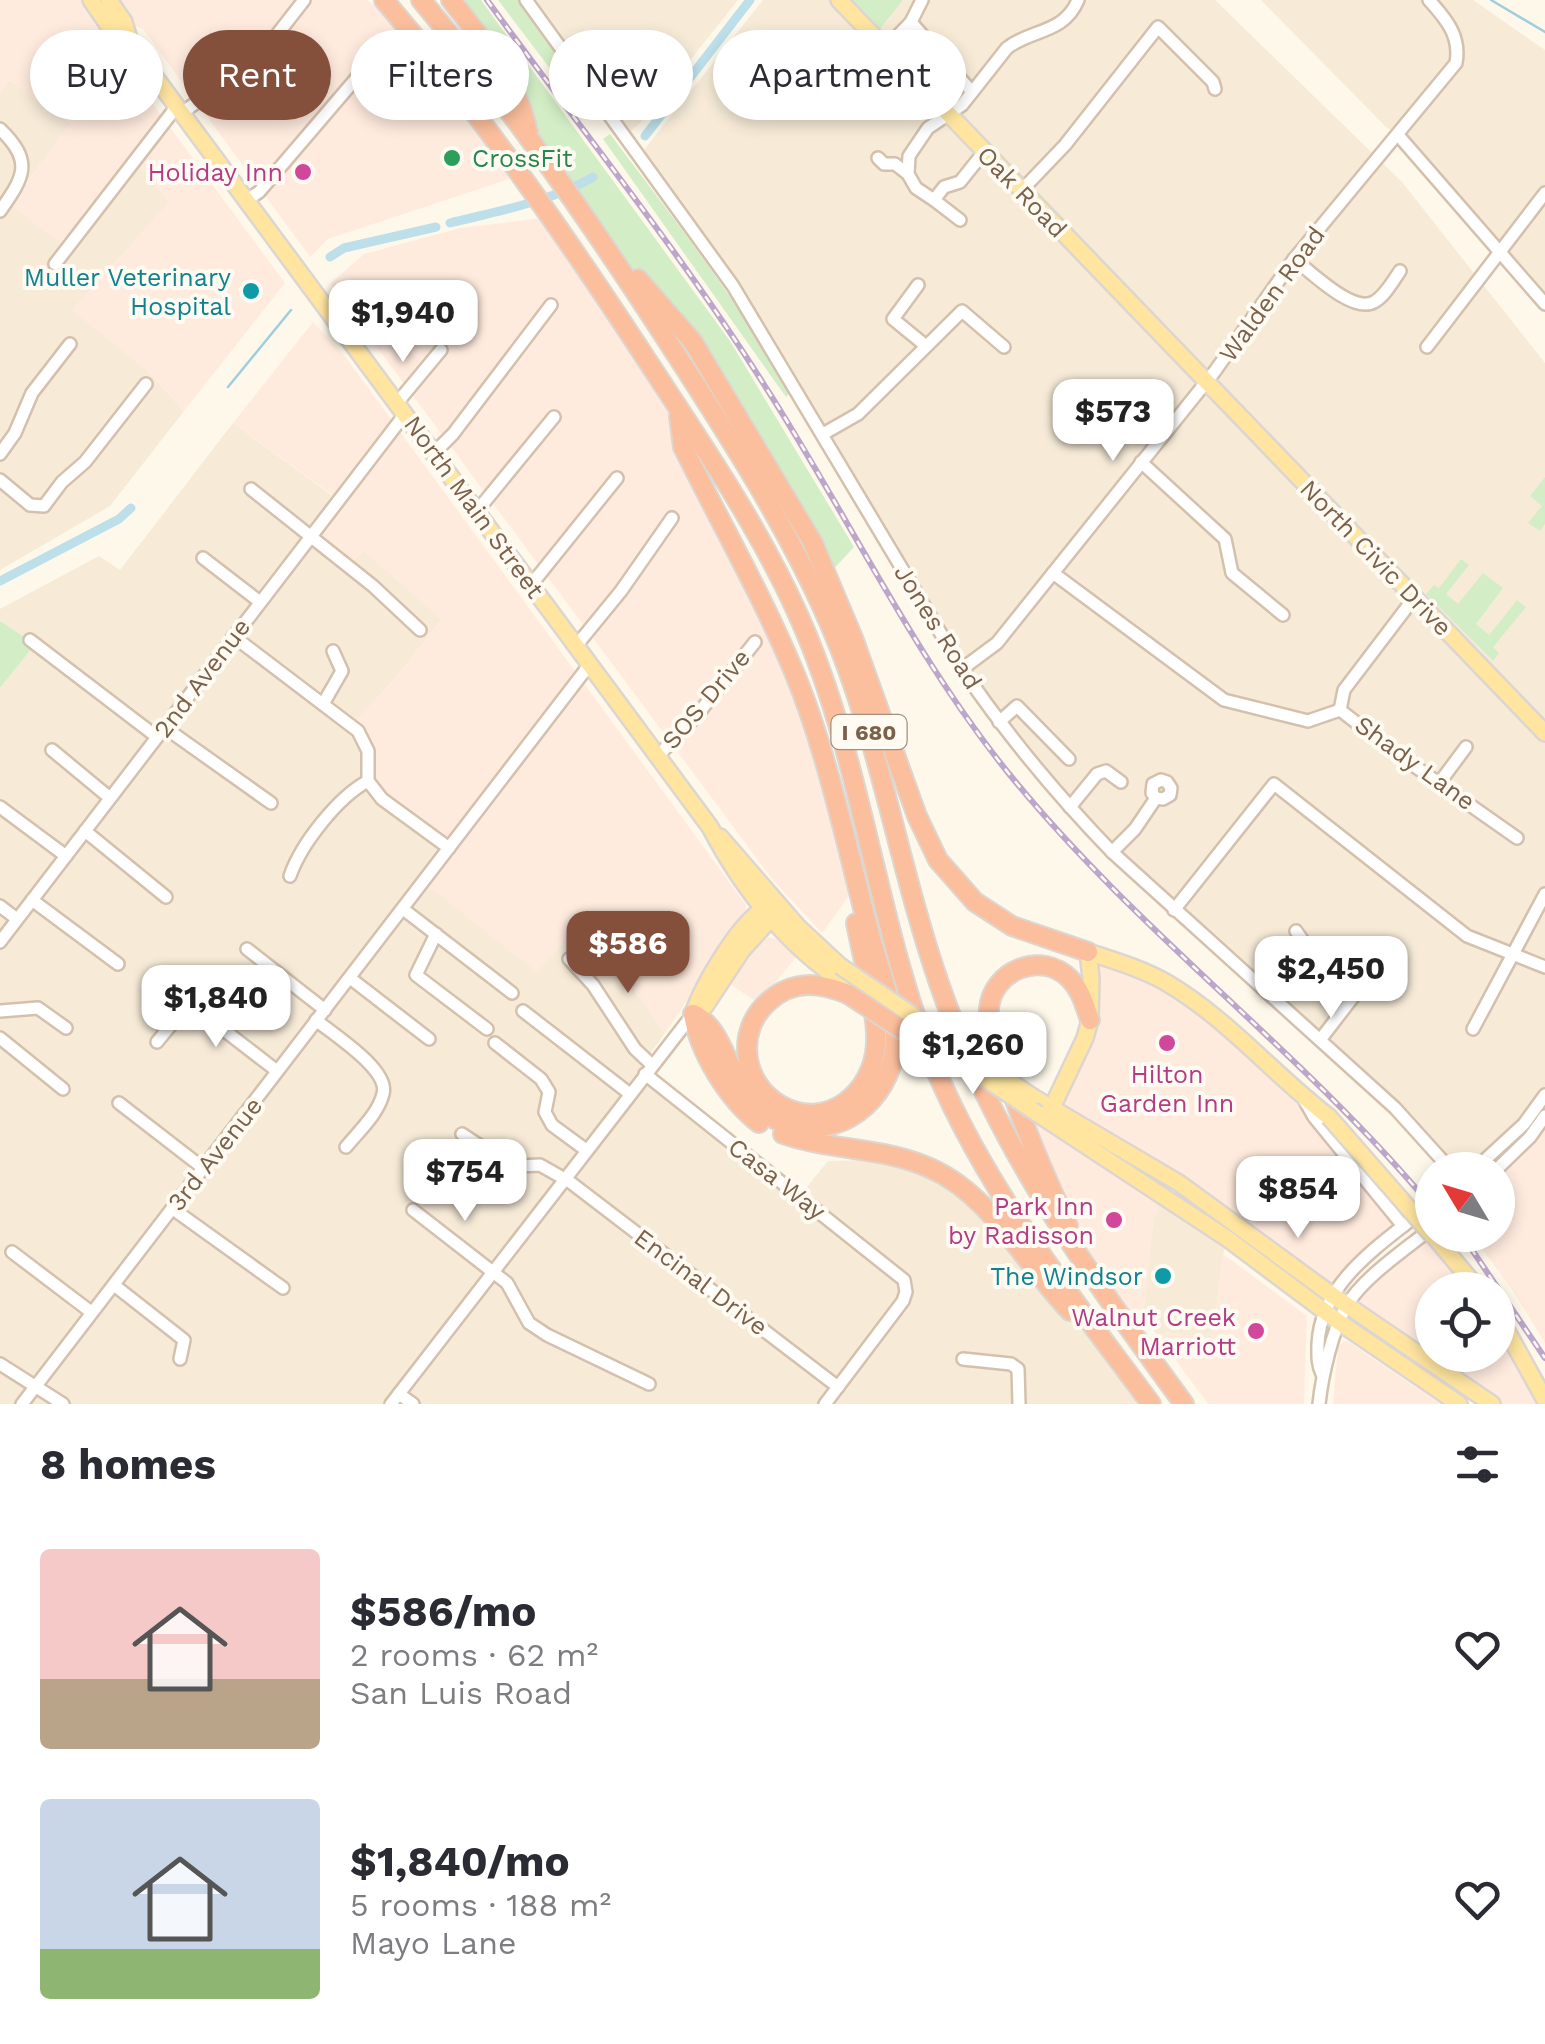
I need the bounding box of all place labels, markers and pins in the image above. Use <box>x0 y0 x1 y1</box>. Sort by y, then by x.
place label: CrossFit <box>472 144 573 173</box>
marker: CrossFit <box>441 147 463 169</box>
place label: Holiday Inn <box>147 158 283 187</box>
marker: Holiday Inn <box>292 161 314 183</box>
place label: Muller Veterinary Hospital <box>24 263 231 321</box>
marker: Muller Veterinary Hospital <box>240 280 262 302</box>
pin: $1,940 <box>322 280 484 365</box>
pin: $573 <box>1054 379 1172 464</box>
pin: $586 <box>569 911 687 996</box>
pin: $2,450 <box>1250 936 1412 1021</box>
pin: $1,840 <box>135 965 297 1050</box>
pin: $1,260 <box>892 1012 1054 1097</box>
marker: Hilton Garden Inn <box>1156 1032 1178 1054</box>
place label: Hilton Garden Inn <box>1100 1060 1234 1118</box>
pin: $754 <box>406 1139 524 1224</box>
pin: $854 <box>1239 1156 1357 1241</box>
place label: Park Inn by Radisson <box>948 1192 1094 1250</box>
marker: Park Inn by Radisson <box>1103 1209 1125 1231</box>
place label: The Windsor <box>990 1262 1143 1291</box>
marker: The Windsor <box>1152 1265 1174 1287</box>
place label: Walnut Creek Marriott <box>1071 1303 1237 1361</box>
marker: Walnut Creek Marriott <box>1245 1320 1267 1342</box>

